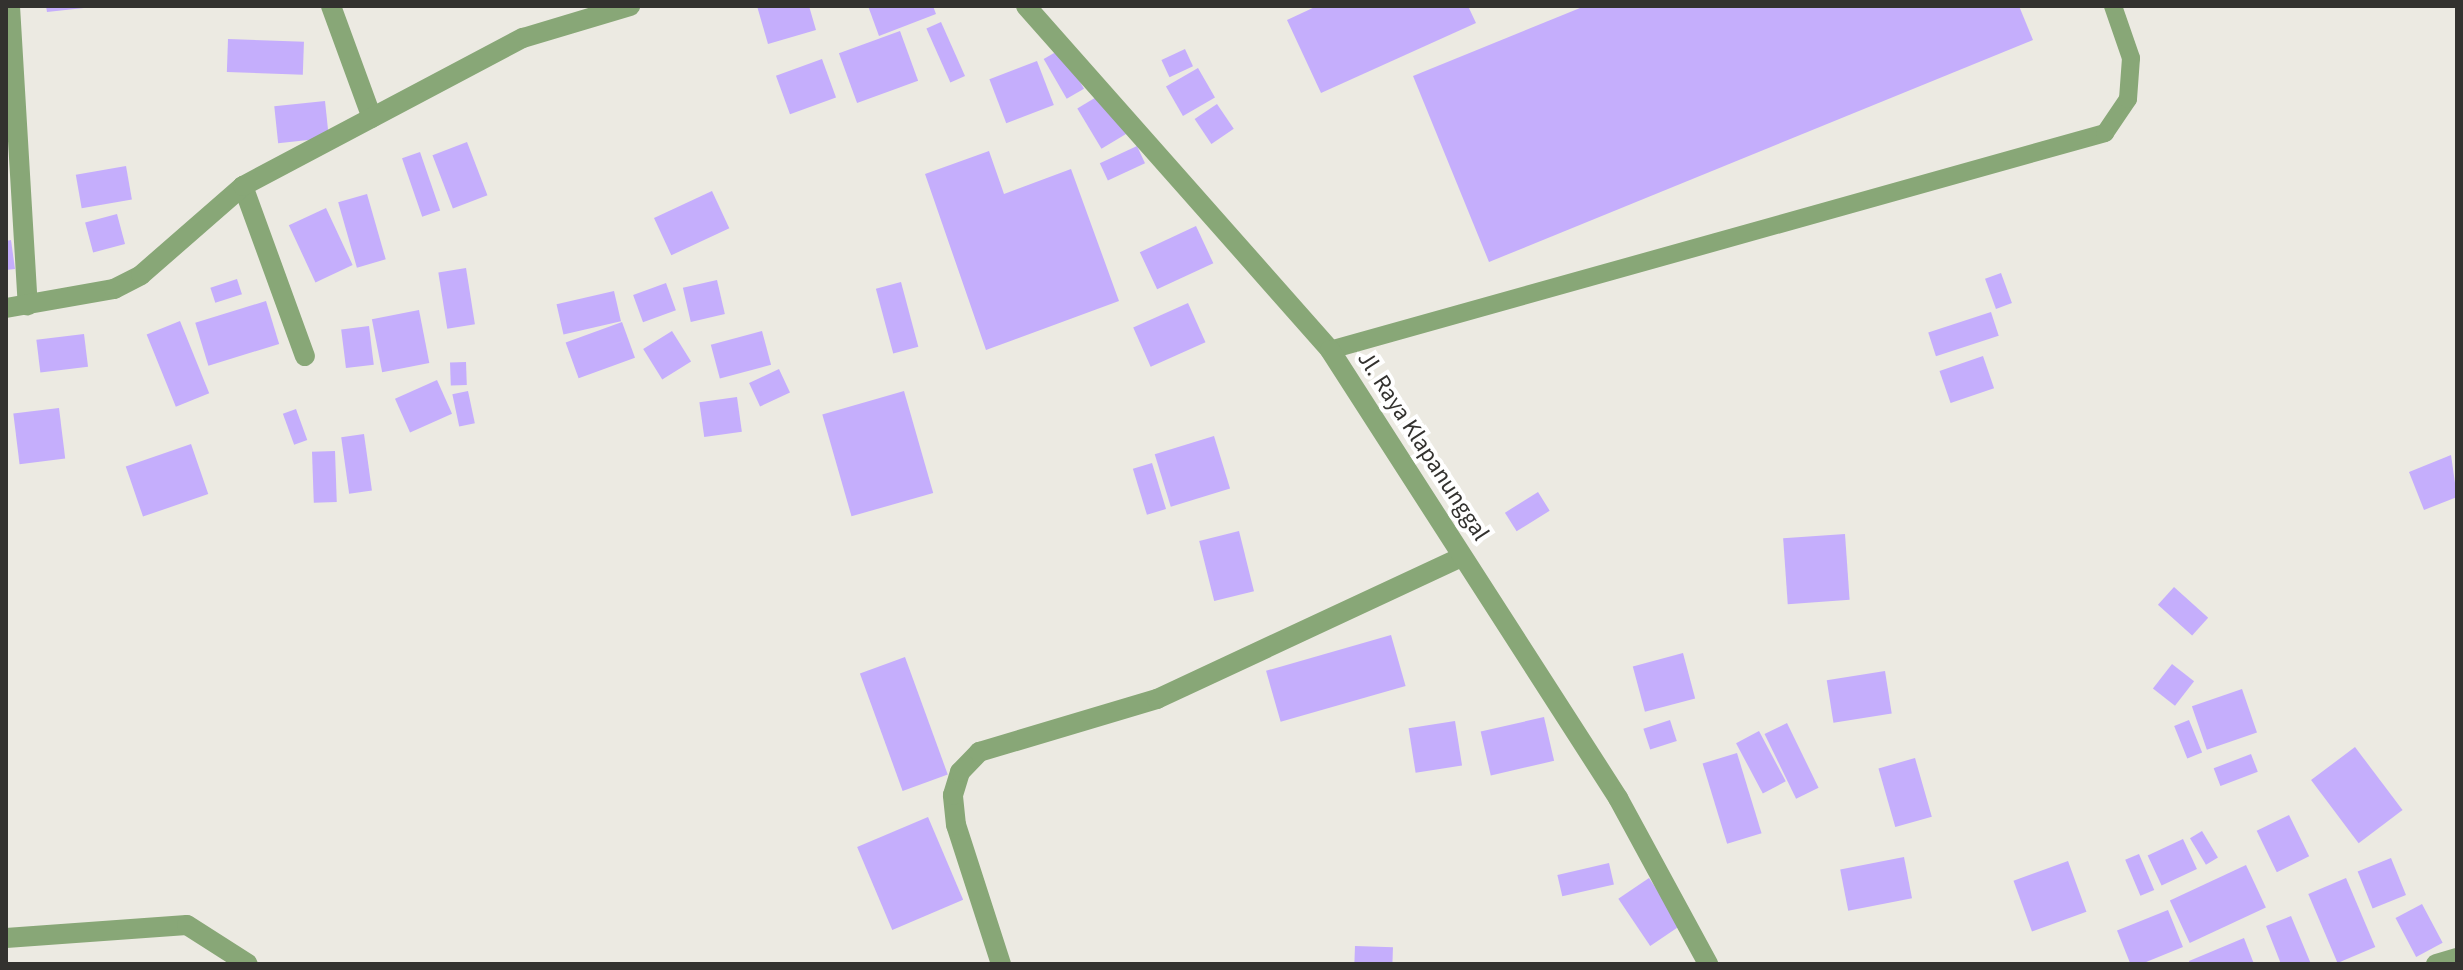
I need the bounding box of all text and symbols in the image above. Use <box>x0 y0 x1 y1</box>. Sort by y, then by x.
street label: Jl. Raya Klapanunggal <box>1351 346 1495 546</box>

